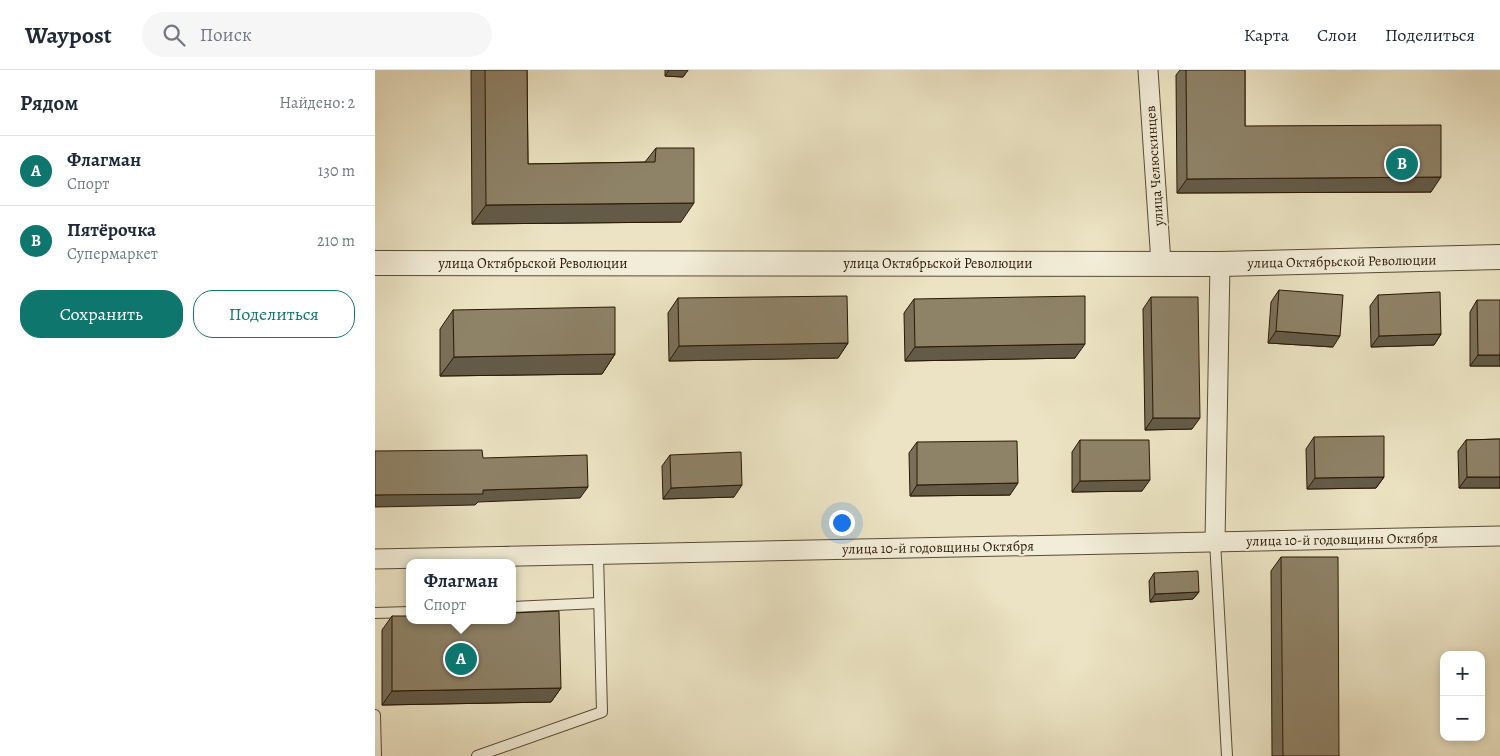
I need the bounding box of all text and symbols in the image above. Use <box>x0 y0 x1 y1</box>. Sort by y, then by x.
search box <box>142 12 492 57</box>
text: Waypost <box>25 19 112 51</box>
icon: search <box>160 21 188 49</box>
text: Поиск <box>200 22 252 48</box>
text: Карта <box>1244 23 1289 47</box>
text: Слои <box>1317 23 1357 47</box>
text: Поделиться <box>1385 23 1475 47</box>
text: Рядом <box>20 89 78 117</box>
text: Найдено: 2 <box>279 92 355 114</box>
street label: улица Челюскинцев <box>1141 105 1168 228</box>
pin: B <box>1386 145 1418 183</box>
text: Флагман <box>67 147 141 173</box>
text: A <box>31 160 41 182</box>
text: 130 m <box>318 160 355 182</box>
text: Спорт <box>67 173 109 195</box>
text: Пятёрочка <box>67 217 156 243</box>
text: B <box>31 230 41 252</box>
text: 210 m <box>317 230 355 252</box>
text: Супермаркет <box>67 243 158 265</box>
street label: улица Октябрьской Революции <box>1246 250 1437 273</box>
street label: улица Октябрьской Революции <box>438 254 628 273</box>
street label: улица Октябрьской Революции <box>843 254 1033 273</box>
button: Сохранить <box>20 290 183 338</box>
button: Поделиться <box>193 290 355 338</box>
your location <box>829 510 855 536</box>
street label: улица 10-й годовщины Октября <box>1245 528 1438 551</box>
street label: улица 10-й годовщины Октября <box>841 536 1034 559</box>
popup <box>406 559 516 624</box>
text: Флагман <box>424 568 498 594</box>
text: Спорт <box>424 594 466 616</box>
pin: A <box>445 640 477 678</box>
map controls <box>1440 651 1485 741</box>
button: + <box>1440 651 1485 696</box>
button: − <box>1440 696 1485 741</box>

